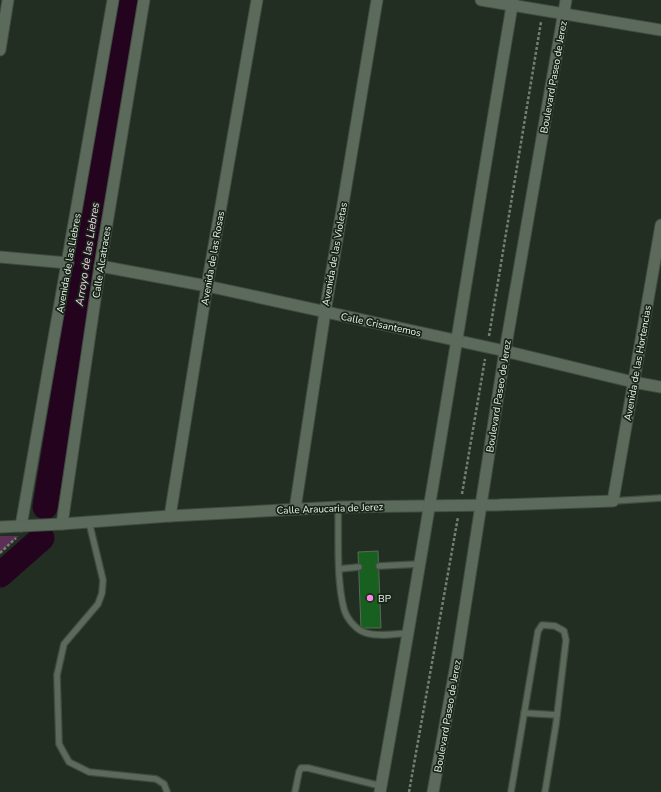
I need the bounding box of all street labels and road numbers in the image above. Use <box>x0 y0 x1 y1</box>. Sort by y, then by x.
street label: Boulevard Paseo de Jerez <box>537 20 571 134</box>
street label: Avenida de las Violetas <box>319 201 351 307</box>
street label: Avenida de las Rosas <box>198 210 228 306</box>
street label: Avenida de las Liebres <box>53 212 85 314</box>
street label: Calle Alcatraces <box>89 225 115 299</box>
street label: Avenida de las Hortencias <box>621 304 655 422</box>
street label: Calle Crisantemos <box>339 310 422 340</box>
street label: Boulevard Paseo de Jerez <box>483 339 515 453</box>
street label: Calle Araucaria de Jerez <box>276 500 384 518</box>
street label: Boulevard Paseo de Jerez <box>431 659 465 773</box>

